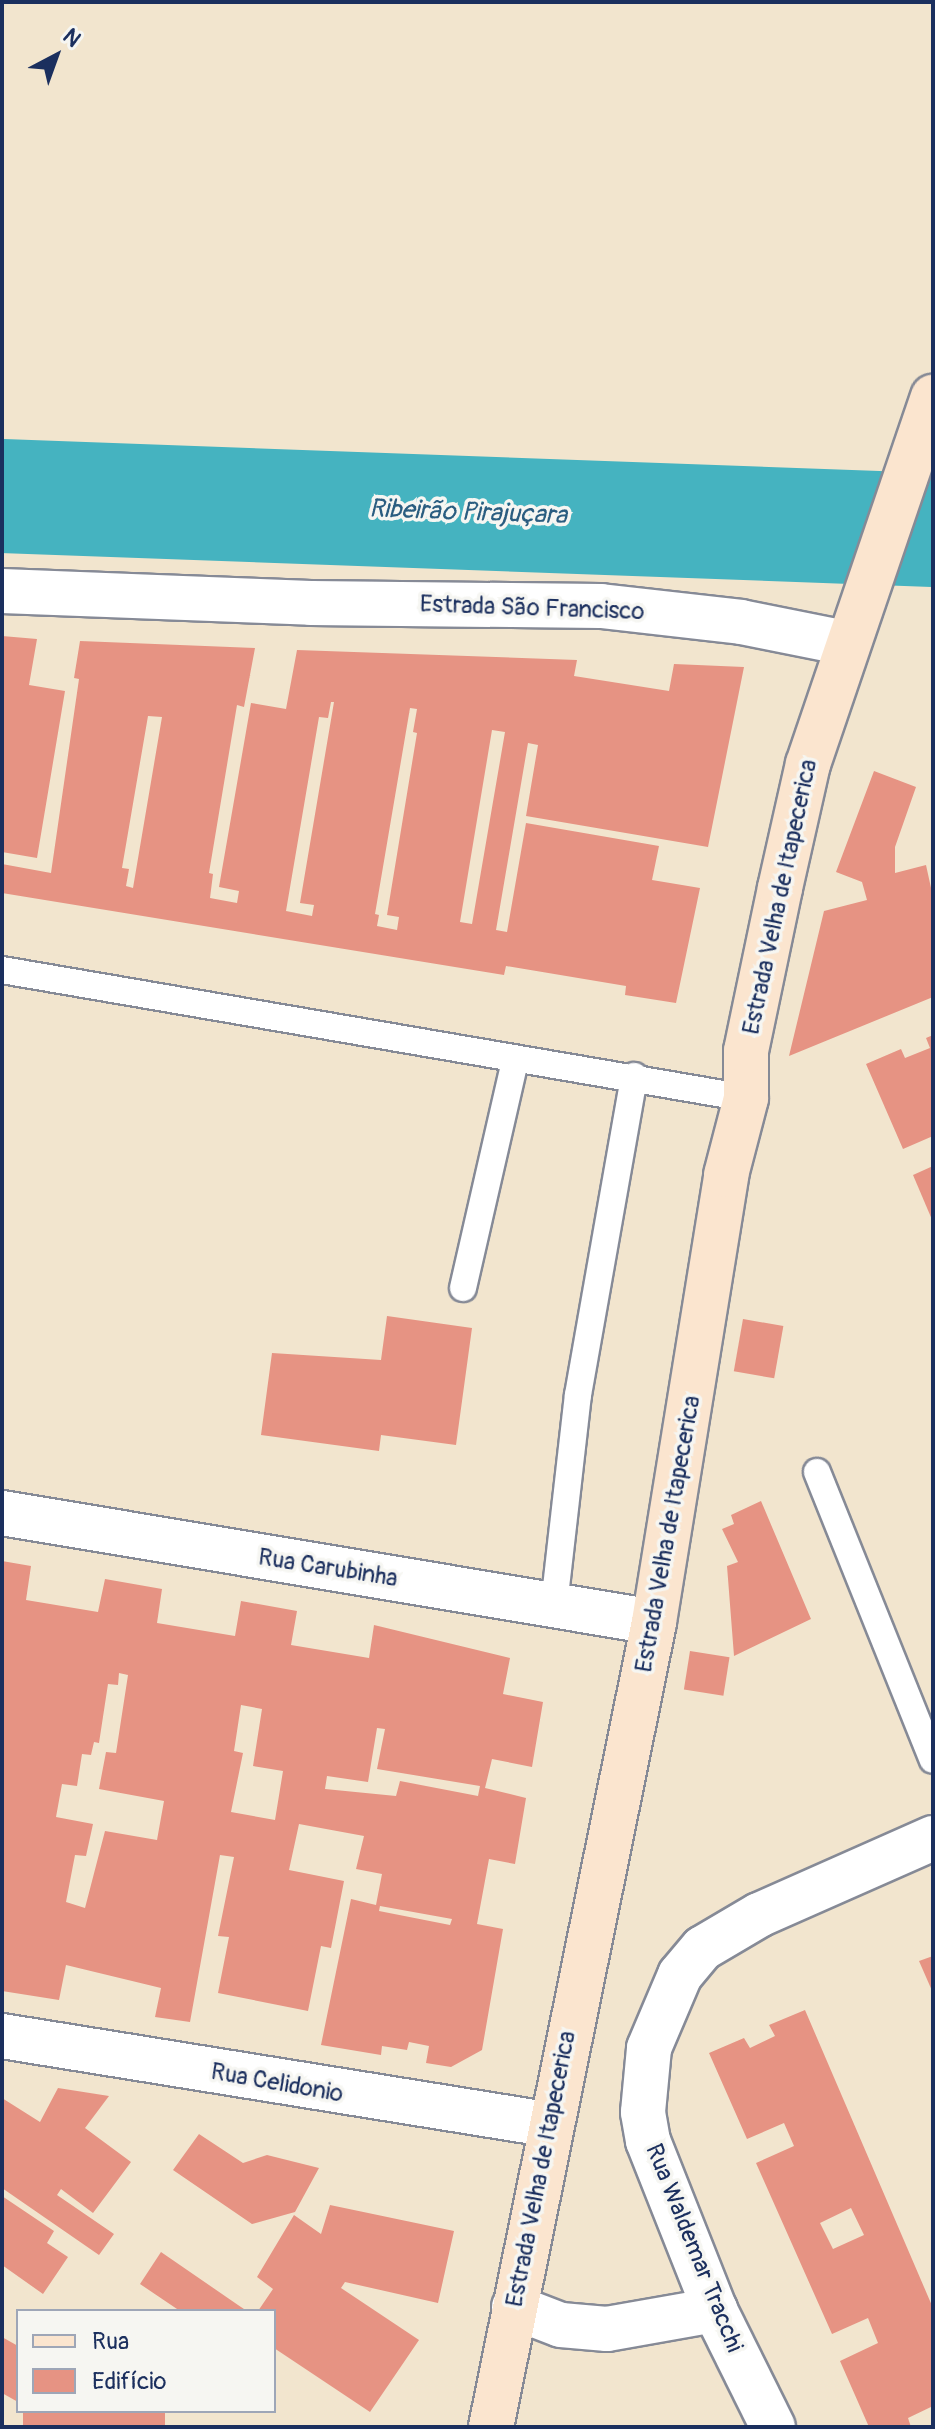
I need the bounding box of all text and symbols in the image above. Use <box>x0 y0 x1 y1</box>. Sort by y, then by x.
north arrow <box>16 16 96 96</box>
text: N <box>57 22 87 53</box>
water label: Ribeirão Pirajuçara <box>369 494 567 532</box>
street label: Estrada São Francisco <box>419 590 645 626</box>
street label: Estrada Velha de Itapecerica <box>737 757 823 1037</box>
street label: Estrada Velha de Itapecerica <box>629 1393 707 1675</box>
street label: Rua Carubinha <box>256 1543 400 1593</box>
street label: Estrada Velha de Itapecerica <box>500 2029 582 2309</box>
street label: Rua Celidonio <box>209 2057 345 2109</box>
street label: Rua Waldemar Tracchi <box>639 2140 749 2356</box>
legend <box>16 2309 276 2413</box>
text: Rua <box>92 2327 129 2356</box>
text: Edifício <box>92 2367 166 2396</box>

